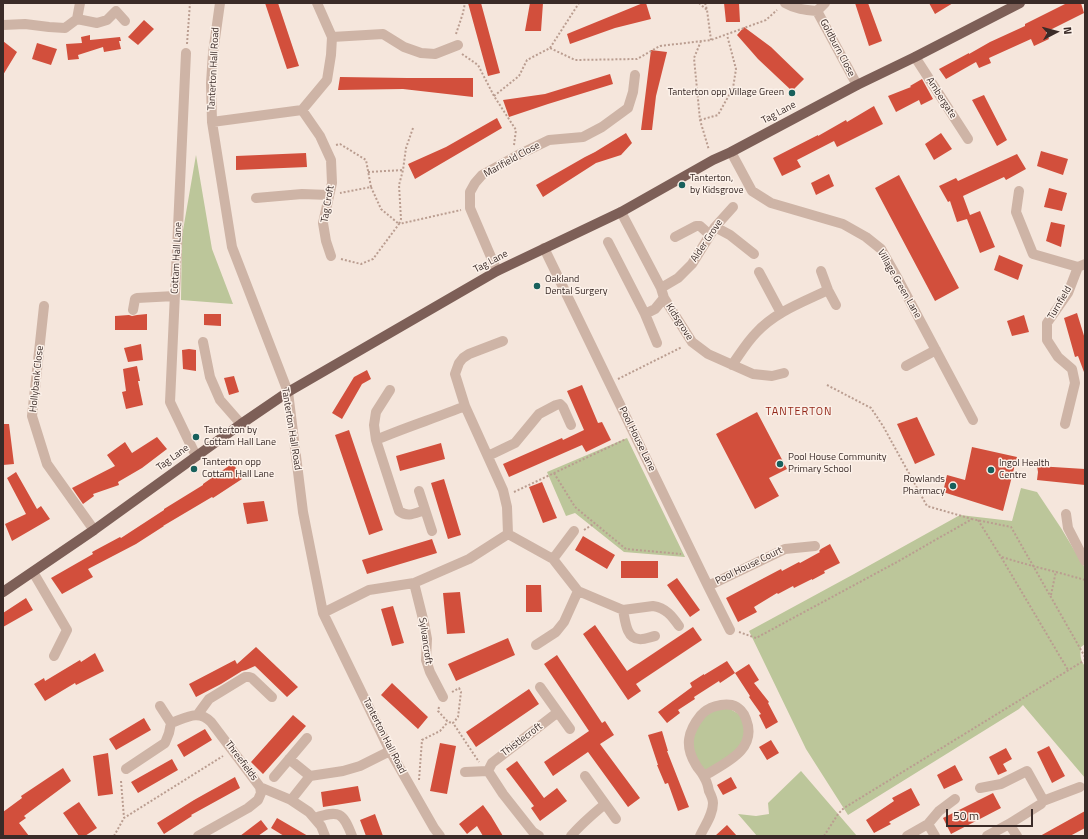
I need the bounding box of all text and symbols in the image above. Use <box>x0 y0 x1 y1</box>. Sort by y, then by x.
north arrow <box>1036 12 1076 52</box>
street label: Goldburn Close <box>817 17 857 79</box>
text: N <box>1060 26 1076 35</box>
street label: Tanterton Hall Road <box>206 27 222 111</box>
street label: Ambergate <box>923 75 959 121</box>
place label: Tanterton opp Village Green <box>668 87 784 99</box>
marker: Tanterton opp Village Green <box>787 88 797 98</box>
street label: Tag Lane <box>760 99 798 127</box>
street label: Marlfield Close <box>482 140 542 180</box>
place label: Tanterton, by Kidsgrove <box>690 173 743 196</box>
marker: Tanterton, by Kidsgrove <box>677 180 687 190</box>
street label: Tag Croft <box>319 184 337 224</box>
street label: Alder Grove <box>688 217 726 265</box>
street label: Cottam Hall Lane <box>169 222 185 294</box>
street label: Village Green Lane <box>874 247 924 321</box>
street label: Tag Lane <box>472 248 510 276</box>
place label: Oakland Dental Surgery <box>545 274 607 298</box>
marker: Oakland Dental Surgery <box>532 281 542 291</box>
street label: Turnfield <box>1045 284 1075 322</box>
street label: Kidsgrove <box>663 301 695 343</box>
street label: Hollybank Close <box>28 345 46 413</box>
street label: Tanterton Hall Road <box>279 387 303 471</box>
street label: Pool House Lane <box>616 405 658 473</box>
district label: TANTERTON <box>765 405 833 419</box>
place label: Tanterton by Cottam Hall Lane <box>204 425 276 448</box>
marker: Tanterton by Cottam Hall Lane <box>191 432 201 442</box>
street label: Tag Lane <box>155 442 191 474</box>
place label: Pool House Community Primary School <box>788 452 887 476</box>
place label: Tanterton opp Cottam Hall Lane <box>202 457 274 480</box>
place label: Ingol Health Centre <box>999 458 1050 482</box>
marker: Pool House Community Primary School <box>775 459 785 469</box>
marker: Tanterton opp Cottam Hall Lane <box>189 464 199 474</box>
marker: Ingol Health Centre <box>986 465 996 475</box>
place label: Rowlands Pharmacy <box>903 474 945 498</box>
marker: Rowlands Pharmacy <box>948 481 958 491</box>
street label: Pool House Court <box>714 545 784 587</box>
street label: Sylvancroft <box>416 617 434 665</box>
street label: Tanterton Hall Road <box>360 696 408 776</box>
street label: Thistlecroft <box>499 721 545 759</box>
street label: Threefields <box>222 739 260 783</box>
scale bar <box>948 801 1035 827</box>
text: 50 m <box>953 806 979 825</box>

